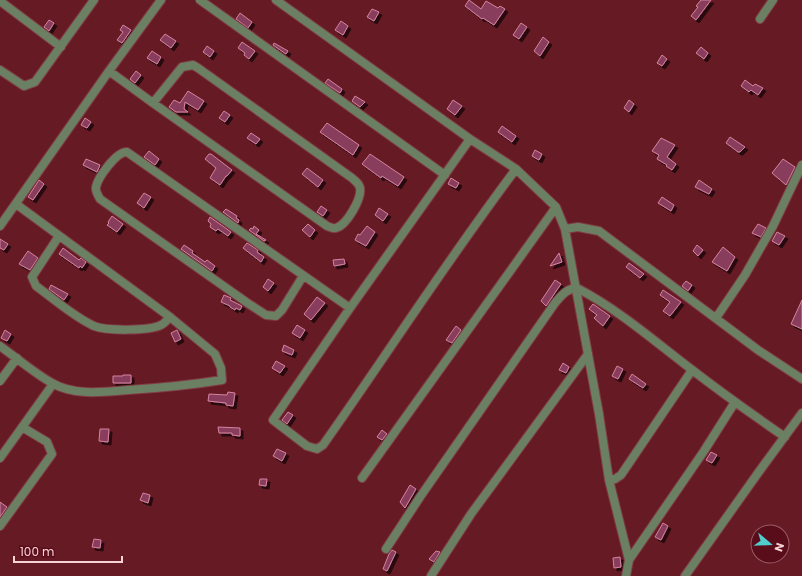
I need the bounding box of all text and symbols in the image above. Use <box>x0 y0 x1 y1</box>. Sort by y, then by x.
north arrow <box>750 524 790 564</box>
scale bar <box>14 538 122 564</box>
text: N <box>771 541 788 554</box>
text: 100 m <box>20 543 54 560</box>

